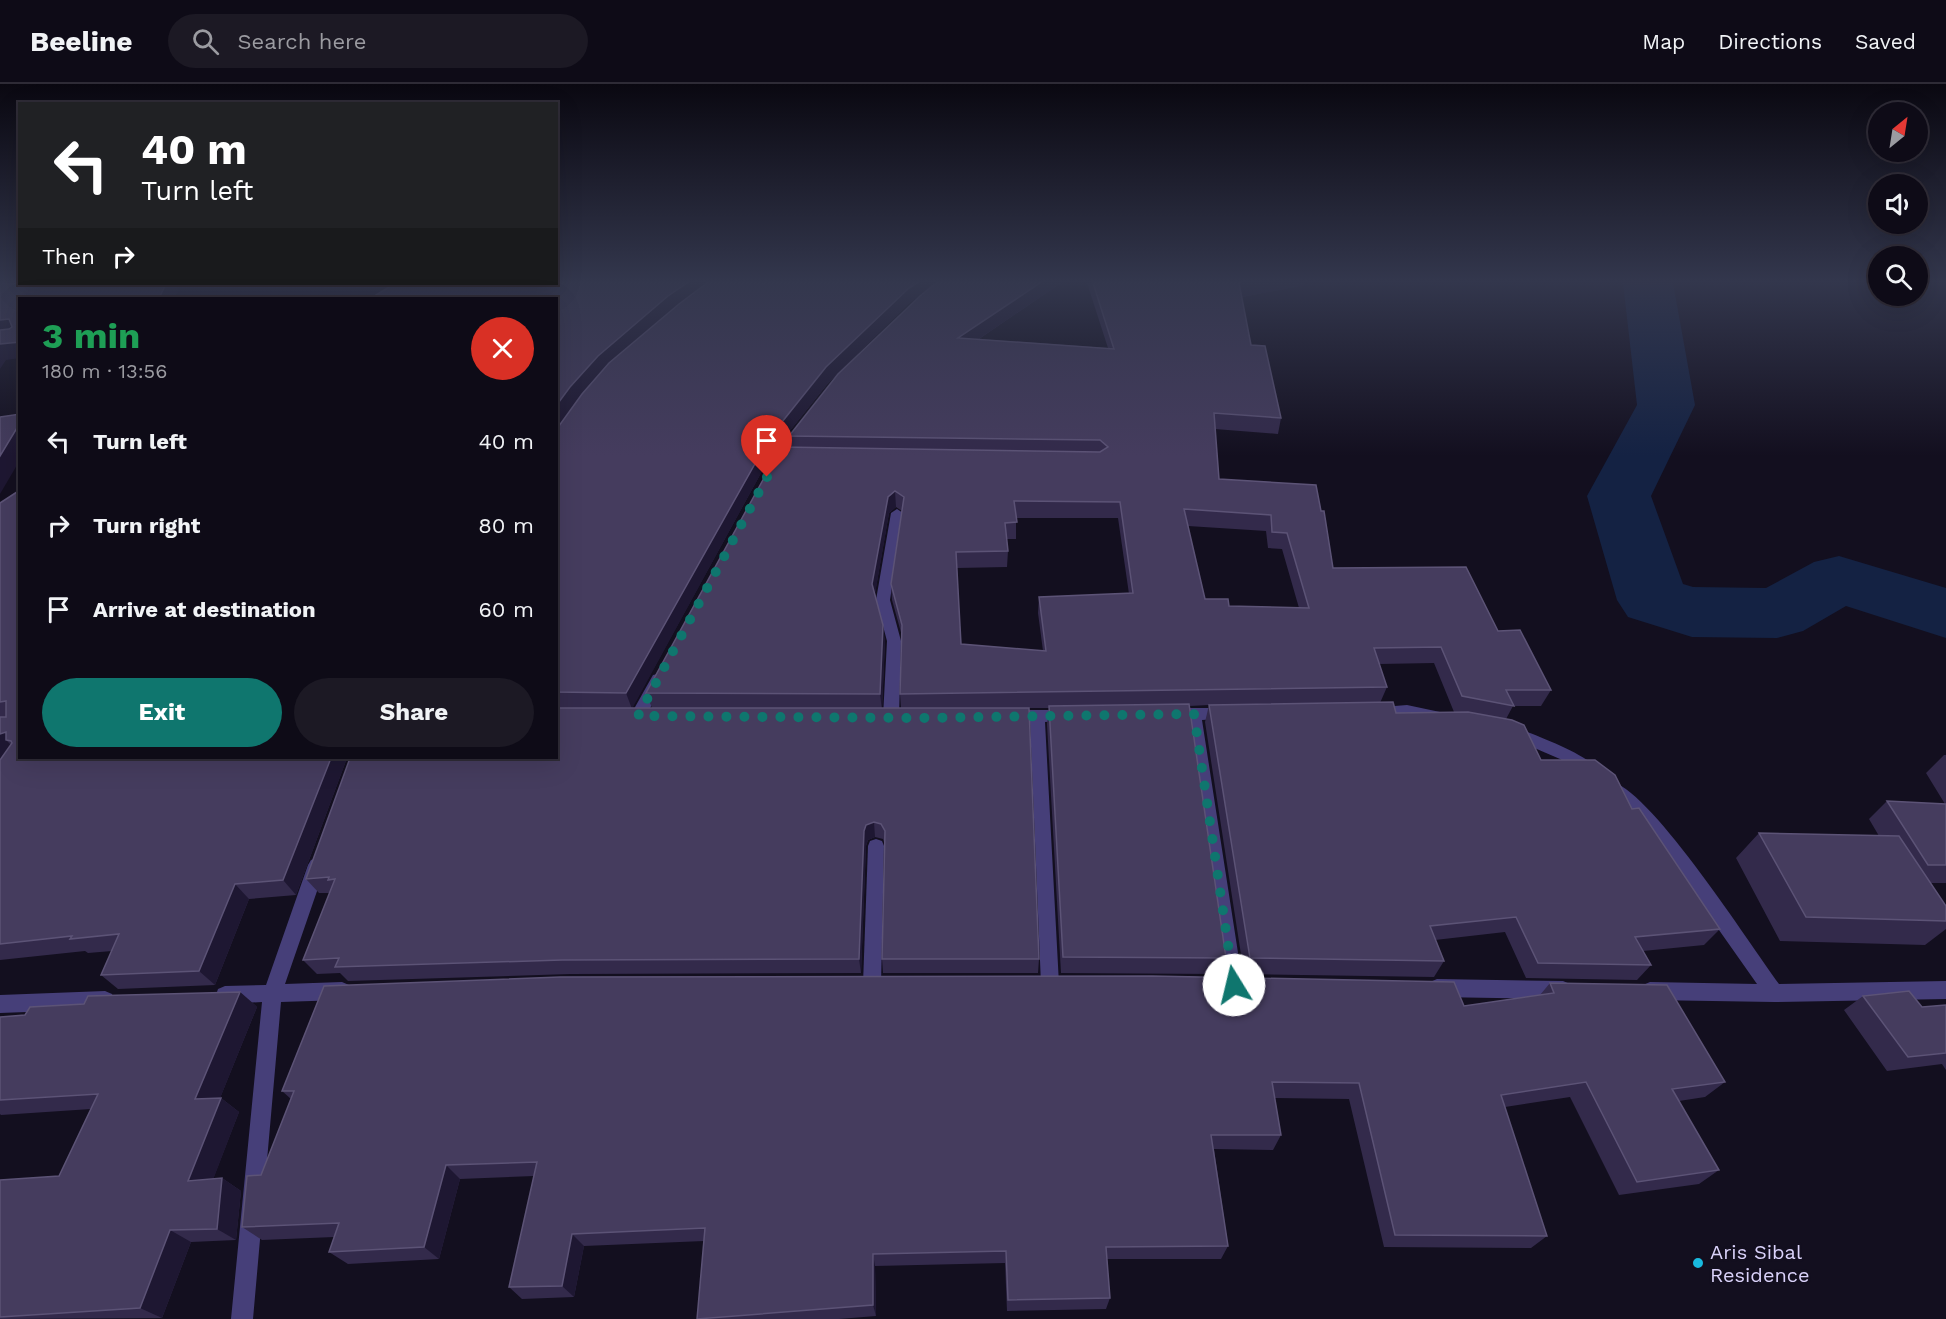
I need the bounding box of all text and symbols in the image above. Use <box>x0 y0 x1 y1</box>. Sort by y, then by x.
search box <box>168 14 588 68</box>
text: Beeline <box>30 25 132 58</box>
icon: search <box>189 25 222 58</box>
text: Search here <box>237 29 366 54</box>
text: Map <box>1642 29 1685 54</box>
text: Directions <box>1718 29 1822 54</box>
text: Saved <box>1855 29 1916 54</box>
north arrow <box>1868 102 1928 162</box>
map controls <box>1868 102 1928 306</box>
text: 40 m <box>141 125 247 174</box>
icon: left <box>42 126 120 204</box>
button: sound <box>1868 174 1928 234</box>
text: Turn left <box>141 175 253 207</box>
icon: right <box>107 240 140 273</box>
text: Then <box>42 244 95 269</box>
button: search <box>1868 246 1928 306</box>
text: 3 min <box>42 315 140 357</box>
button: close <box>471 317 534 380</box>
text: 180 m · 13:56 <box>42 359 167 383</box>
pin <box>741 415 792 477</box>
icon: arrive <box>750 424 783 457</box>
icon: left <box>42 425 75 458</box>
text: Turn left <box>93 429 187 454</box>
text: 40 m <box>478 429 534 454</box>
icon: right <box>42 509 75 542</box>
text: Turn right <box>93 513 200 538</box>
text: 80 m <box>478 513 534 538</box>
icon: arrive <box>42 593 75 626</box>
text: Arrive at destination <box>93 597 316 622</box>
text: 60 m <box>478 597 534 622</box>
button: Exit <box>42 678 282 747</box>
button: Share <box>294 678 534 747</box>
position arrow <box>1202 953 1266 1017</box>
place label: Aris Sibal Residence <box>1710 1240 1810 1287</box>
marker: Aris Sibal Residence <box>1691 1256 1705 1270</box>

